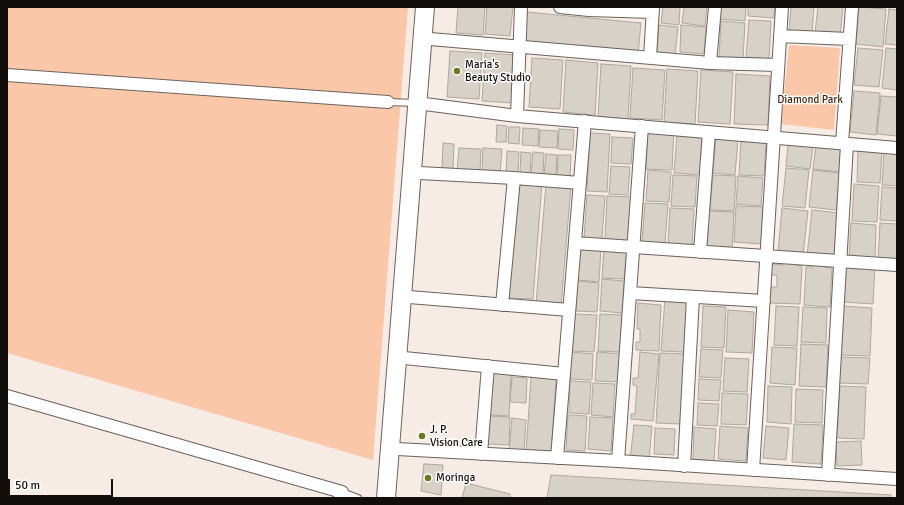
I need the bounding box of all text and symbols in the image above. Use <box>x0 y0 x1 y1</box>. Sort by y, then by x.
place label: Maria's Beauty Studio <box>465 58 531 84</box>
marker: Maria's Beauty Studio <box>452 66 462 76</box>
park label: Diamond Park <box>777 93 843 107</box>
place label: J. P. Vision Care <box>430 423 483 449</box>
marker: J. P. Vision Care <box>417 431 427 441</box>
scale bar <box>10 471 115 497</box>
place label: Moringa <box>436 471 475 485</box>
marker: Moringa <box>423 473 433 483</box>
text: 50 m <box>15 478 40 493</box>

